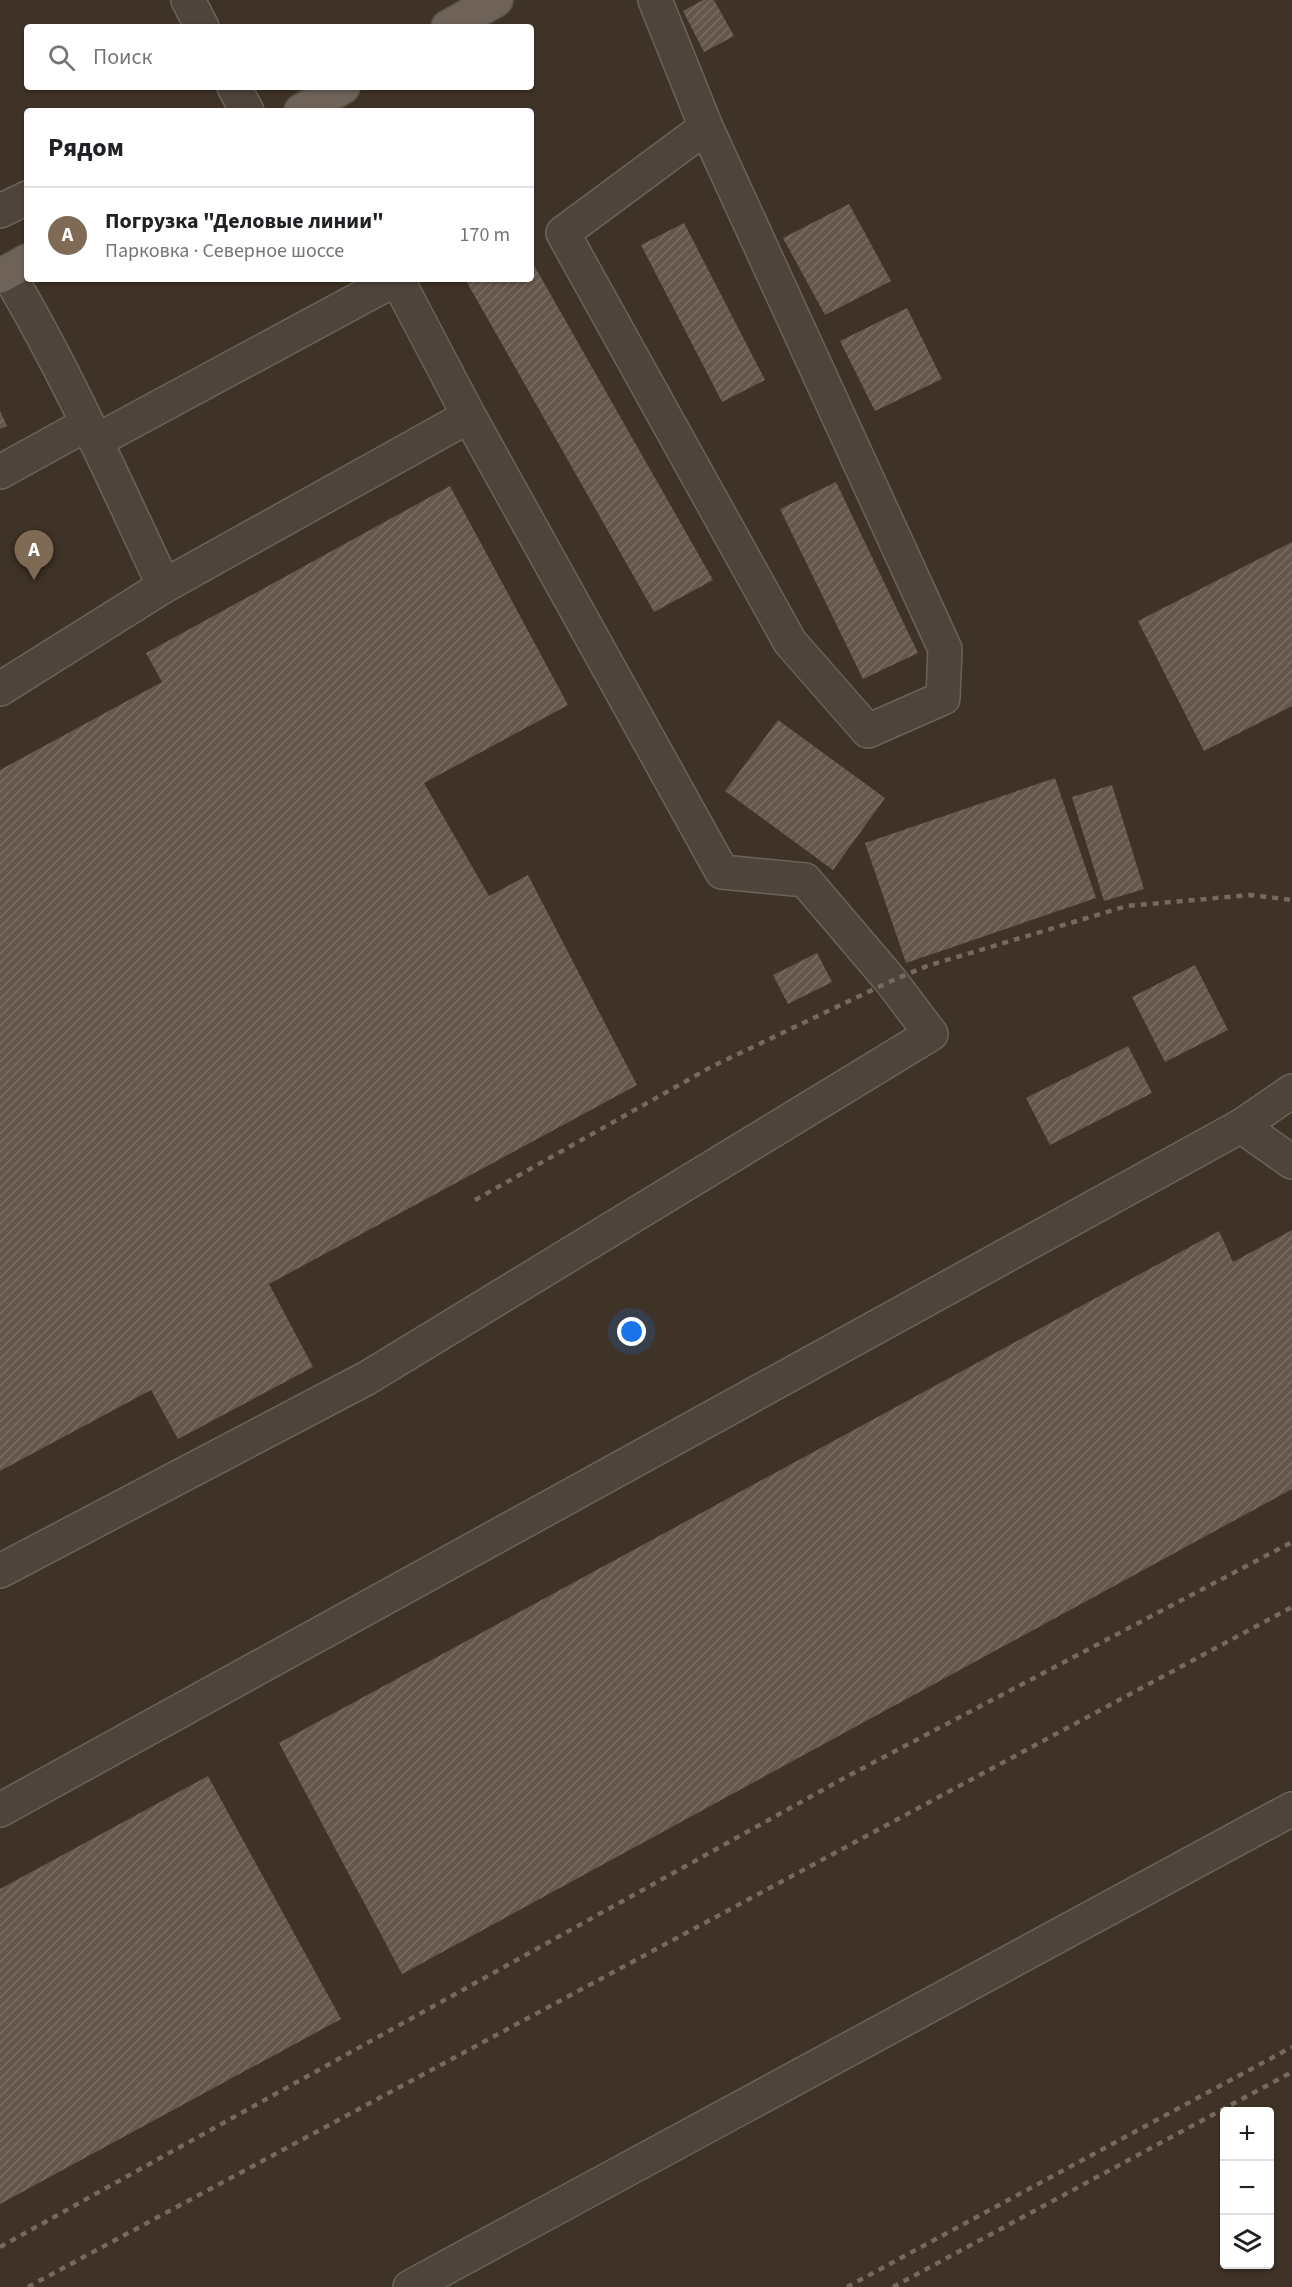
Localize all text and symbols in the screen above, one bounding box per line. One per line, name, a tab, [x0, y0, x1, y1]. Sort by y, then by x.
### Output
search box	[24, 24, 534, 90]
icon: search	[45, 41, 78, 74]
text: Поиск	[93, 41, 152, 73]
text: Рядом	[48, 129, 124, 166]
text: Погрузка "Деловые линии"	[105, 205, 384, 237]
text: A	[62, 221, 73, 249]
text: 170 m	[460, 221, 510, 249]
text: Парковка · Северное шоссе	[105, 237, 344, 265]
pin: A	[15, 530, 54, 580]
your location	[617, 1317, 646, 1346]
map controls	[1220, 2107, 1274, 2269]
button: +	[1220, 2107, 1274, 2161]
button: −	[1220, 2161, 1274, 2215]
button: layers	[1220, 2215, 1274, 2269]

